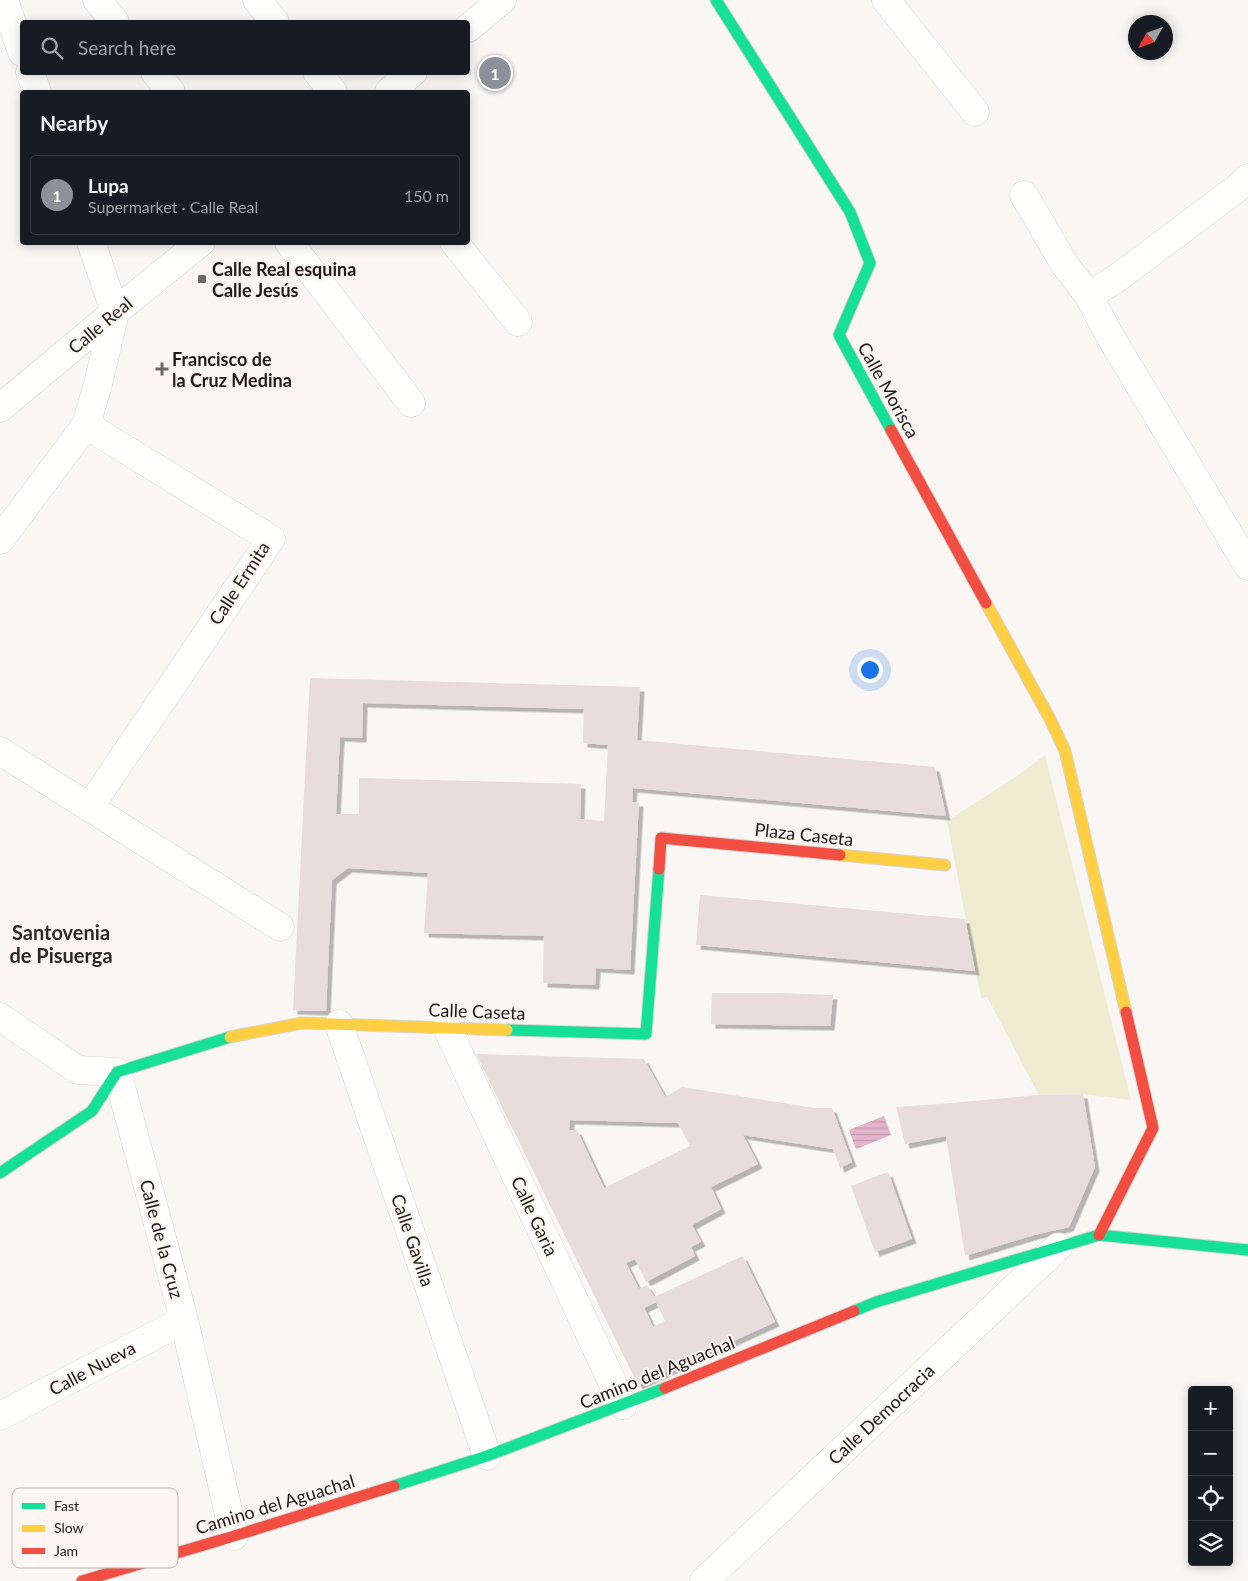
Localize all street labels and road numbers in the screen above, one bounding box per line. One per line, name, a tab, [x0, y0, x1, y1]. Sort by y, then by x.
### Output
street label: Calle Real	[63, 292, 137, 358]
street label: Calle Morisca	[854, 338, 924, 442]
street label: Calle Ermita	[204, 537, 274, 629]
street label: Plaza Caseta	[753, 818, 855, 850]
street label: Calle Caseta	[428, 998, 526, 1024]
street label: Calle Garia	[507, 1173, 563, 1259]
street label: Calle de la Cruz	[136, 1177, 188, 1301]
street label: Calle Gavilla	[387, 1191, 439, 1289]
street label: Camino del Aguachal	[576, 1331, 738, 1413]
street label: Calle Nueva	[45, 1336, 139, 1400]
street label: Calle Democracia	[823, 1359, 939, 1469]
street label: Camino del Aguachal	[193, 1469, 357, 1539]

